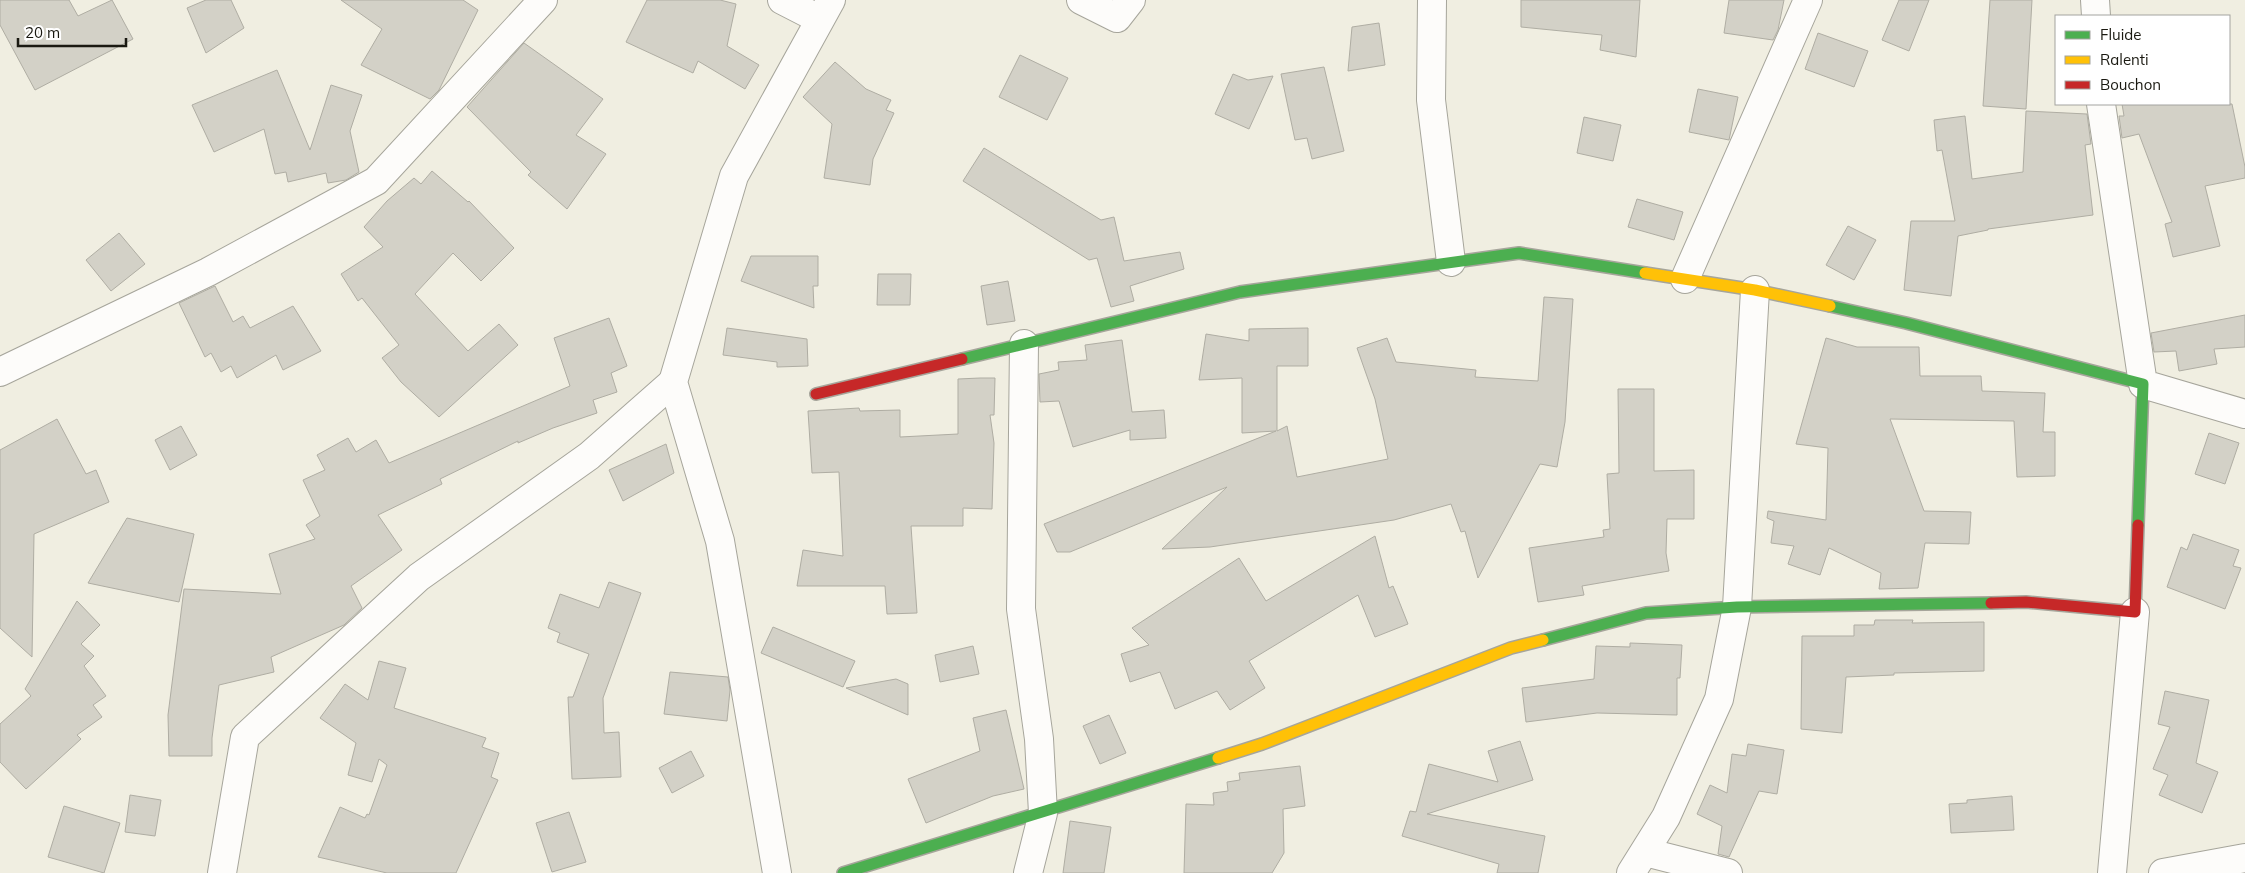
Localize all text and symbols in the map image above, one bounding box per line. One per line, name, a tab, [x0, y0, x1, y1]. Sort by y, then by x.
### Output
scale bar	[18, 15, 125, 47]
legend	[2055, 15, 2230, 105]
text: 20 m	[25, 23, 60, 42]
text: Fluide	[2100, 25, 2141, 44]
text: Ralenti	[2100, 50, 2149, 69]
text: Bouchon	[2100, 75, 2161, 94]

